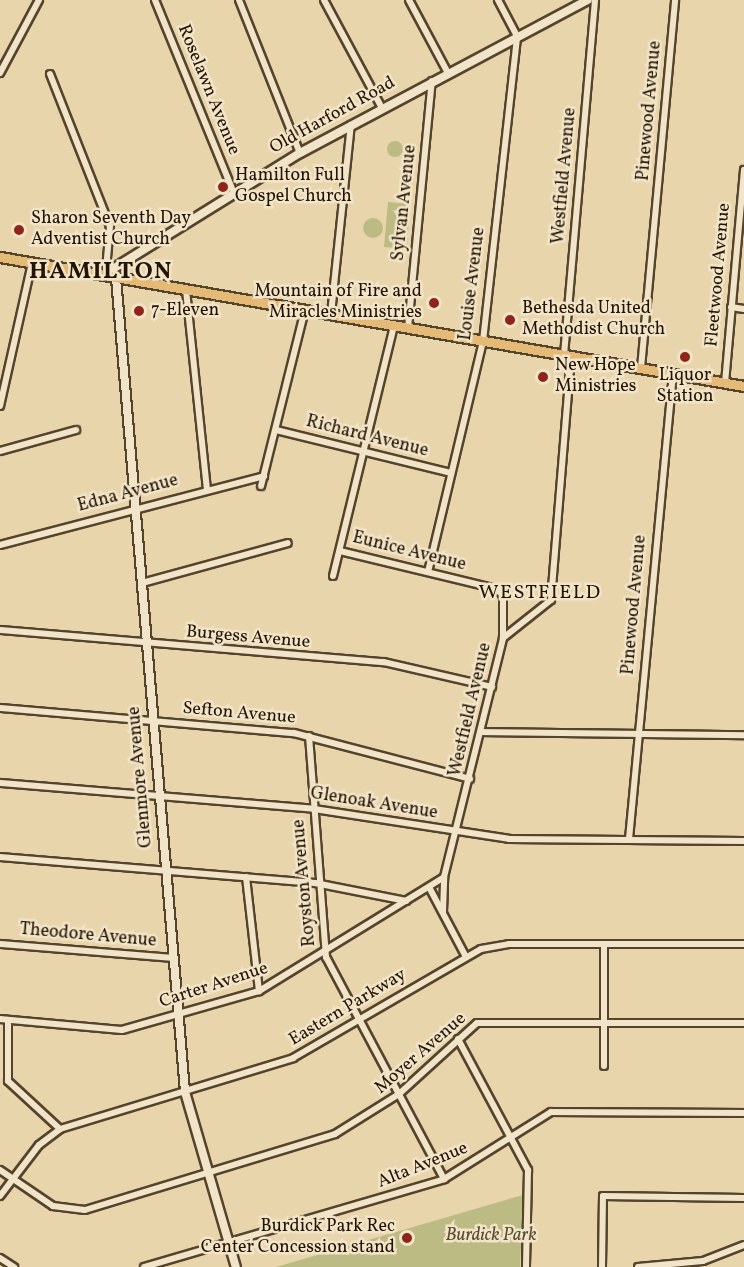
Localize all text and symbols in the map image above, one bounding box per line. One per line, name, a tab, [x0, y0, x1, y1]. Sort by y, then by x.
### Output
street label: Roselawn Avenue	[172, 22, 244, 158]
street label: Pinewood Avenue	[633, 40, 667, 182]
street label: Old Harford Road	[267, 73, 399, 159]
street label: Westfield Avenue	[548, 107, 582, 245]
street label: Sylvan Avenue	[388, 144, 422, 262]
place label: Hamilton Full Gospel Church	[235, 166, 352, 208]
marker: Hamilton Full Gospel Church	[216, 180, 230, 194]
street label: Fleetwood Avenue	[702, 202, 736, 348]
place label: Sharon Seventh Day Adventist Church	[31, 209, 191, 252]
marker: Sharon Seventh Day Adventist Church	[12, 223, 26, 237]
street label: Louise Avenue	[455, 226, 491, 342]
district label: HAMILTON	[29, 259, 173, 287]
place label: Mountain of Fire and Miracles Ministries	[256, 282, 422, 324]
marker: Mountain of Fire and Miracles Ministries	[427, 296, 441, 310]
place label: Bethesda United Methodist Church	[522, 299, 665, 342]
place label: 7-Eleven	[151, 300, 219, 322]
marker: 7-Eleven	[132, 304, 146, 318]
marker: Bethesda United Methodist Church	[503, 313, 517, 327]
marker: Liquor Station	[678, 350, 692, 364]
place label: New Hope Ministries	[555, 356, 637, 398]
place label: Liquor Station	[656, 366, 714, 409]
marker: New Hope Ministries	[536, 370, 550, 384]
street label: Richard Avenue	[304, 411, 430, 463]
street label: Edna Avenue	[75, 470, 181, 518]
street label: Eunice Avenue	[350, 527, 468, 577]
street label: Pinewood Avenue	[618, 534, 652, 676]
district label: WESTFIELD	[478, 581, 602, 605]
street label: Burgess Avenue	[185, 622, 311, 654]
street label: Westfield Avenue	[445, 641, 497, 779]
street label: Sefton Avenue	[182, 698, 296, 730]
street label: Glenmore Avenue	[124, 705, 158, 849]
street label: Glenoak Avenue	[309, 783, 439, 825]
street label: Royston Avenue	[289, 818, 321, 948]
street label: Theodore Avenue	[19, 919, 157, 953]
street label: Carter Avenue	[157, 958, 271, 1014]
street label: Eastern Parkway	[285, 965, 411, 1051]
street label: Moyer Avenue	[371, 1008, 471, 1100]
street label: Alta Avenue	[375, 1138, 471, 1194]
place label: Burdick Park Rec Center Concession stand	[201, 1217, 395, 1260]
park label: Burdick Park	[445, 1225, 537, 1247]
marker: Burdick Park Rec Center Concession stand	[400, 1231, 414, 1245]

